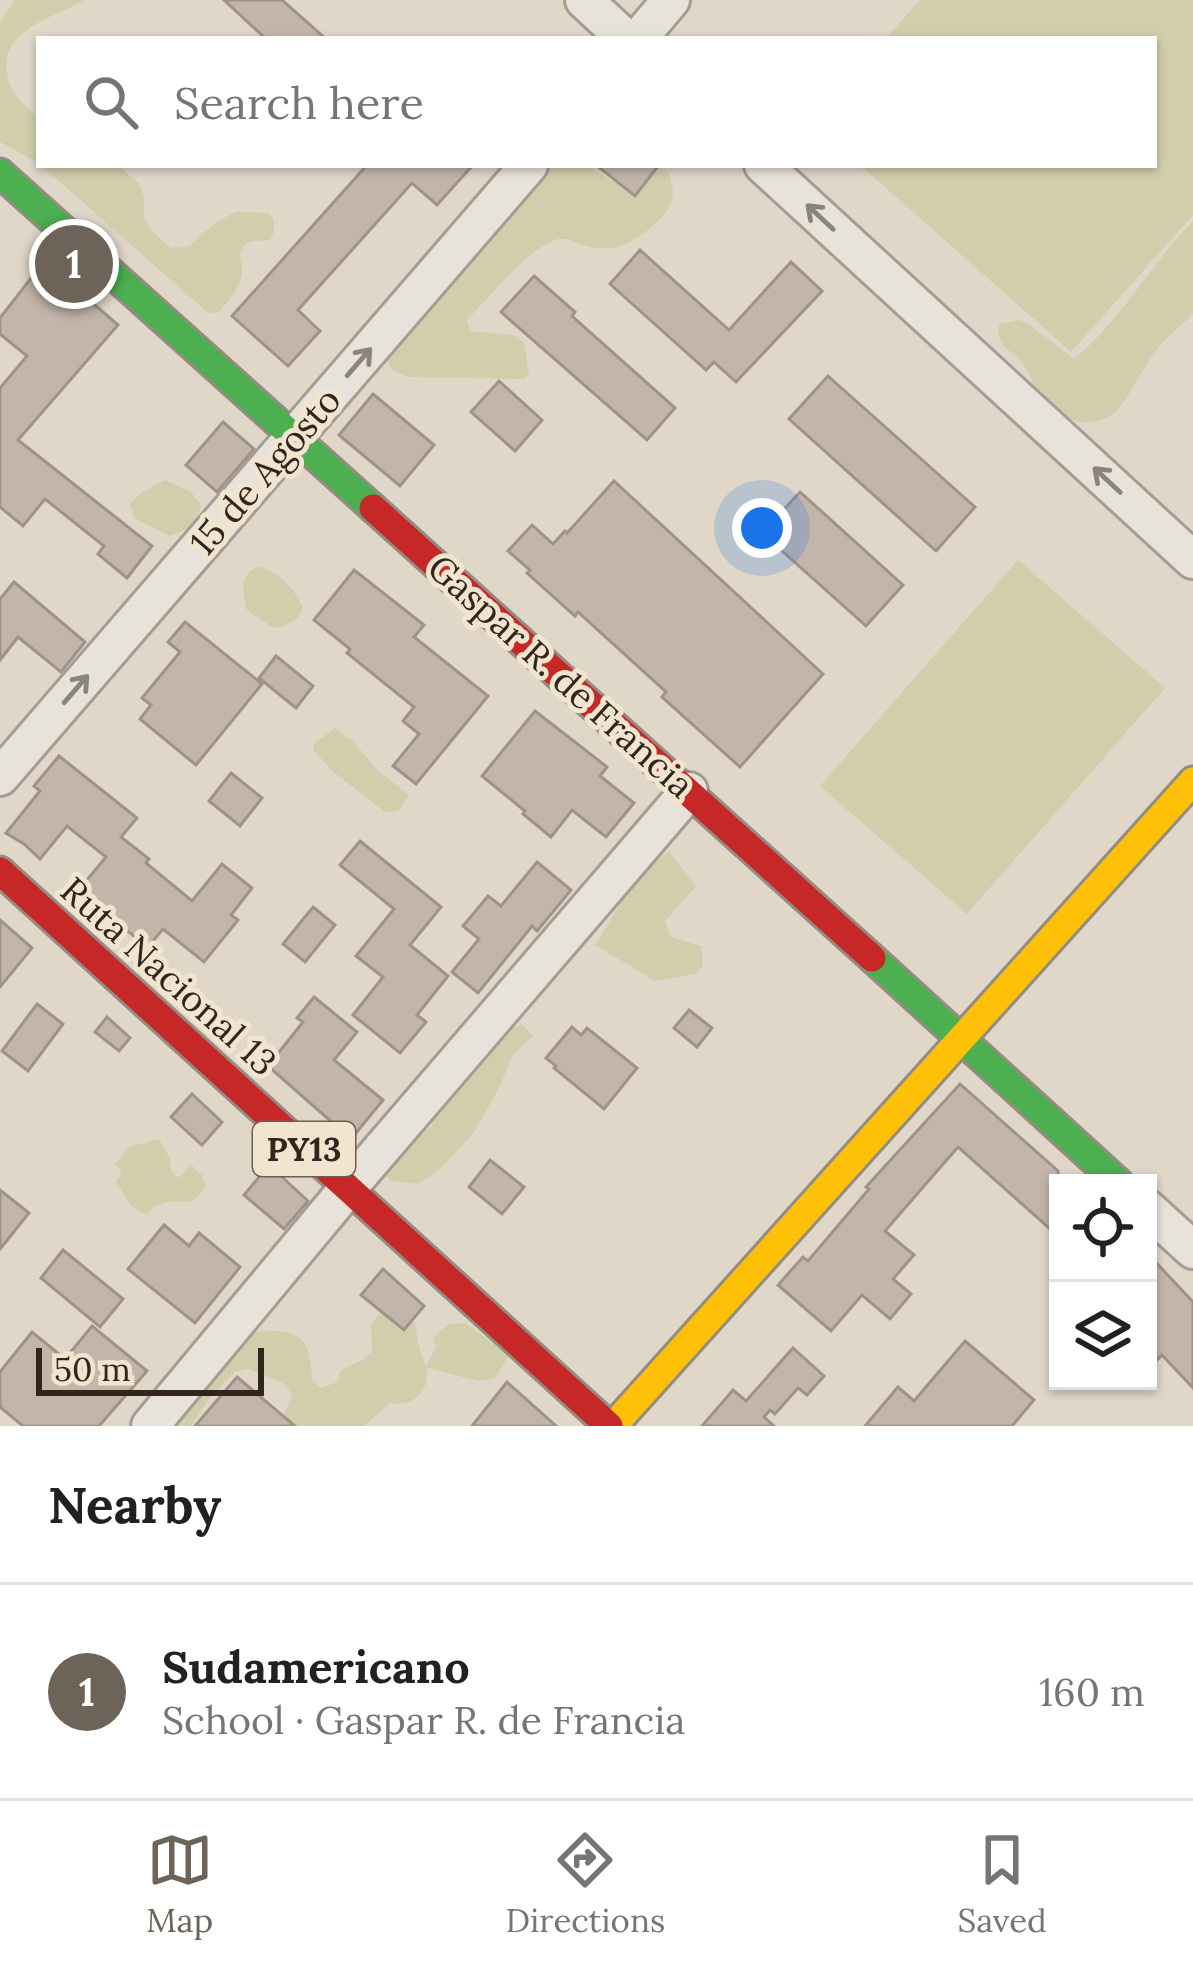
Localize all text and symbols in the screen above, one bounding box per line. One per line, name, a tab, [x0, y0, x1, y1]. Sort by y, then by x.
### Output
search box	[36, 36, 1157, 168]
icon: search	[78, 69, 144, 135]
text: Search here	[174, 74, 424, 131]
one-way arrow	[805, 203, 835, 231]
pin: 1	[35, 219, 113, 309]
one-way arrow	[345, 347, 372, 378]
street label: 15 de Agosto	[180, 378, 350, 564]
one-way arrow	[1092, 467, 1122, 495]
your location	[732, 498, 792, 558]
street label: Gaspar R. de Francia	[418, 544, 704, 808]
one-way arrow	[62, 674, 90, 705]
street label: Ruta Nacional 13	[51, 867, 287, 1085]
road number: PY13	[253, 1122, 355, 1176]
map controls	[1049, 1174, 1157, 1390]
button: locate	[1049, 1174, 1157, 1282]
button: layers	[1049, 1282, 1157, 1390]
scale bar	[36, 1342, 264, 1395]
text: 50 m	[54, 1348, 131, 1390]
text: Nearby	[48, 1472, 221, 1537]
text: Sudamericano	[162, 1638, 470, 1695]
text: 1	[79, 1667, 95, 1717]
text: 160 m	[1039, 1667, 1145, 1717]
text: School · Gaspar R. de Francia	[162, 1695, 685, 1745]
tab: Map	[146, 1827, 213, 1941]
tab: Directions	[506, 1827, 665, 1941]
tab: Saved	[958, 1827, 1047, 1941]

